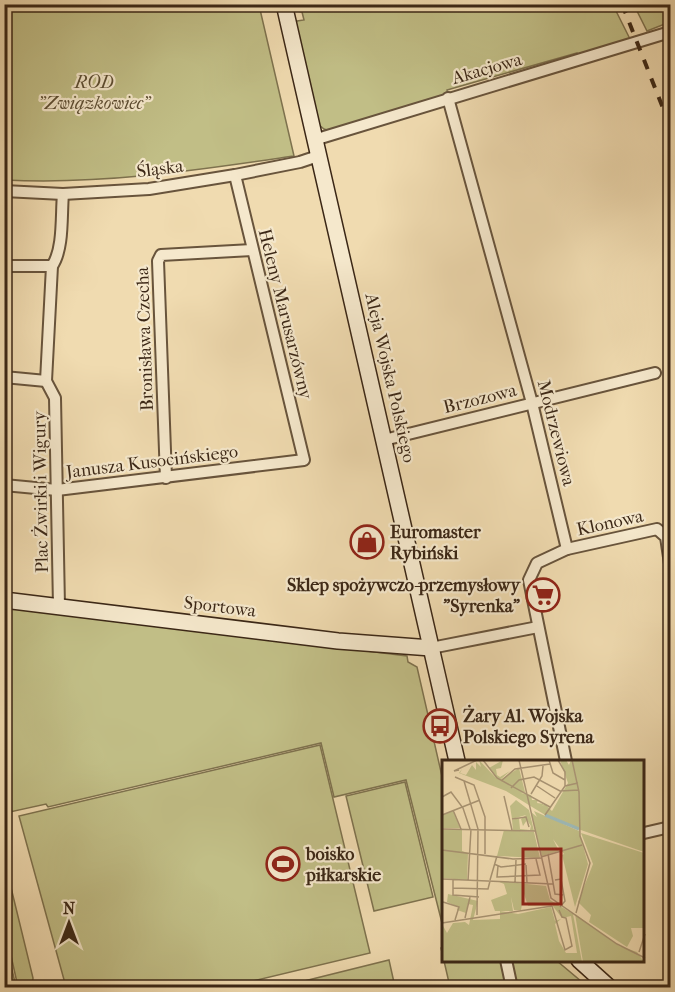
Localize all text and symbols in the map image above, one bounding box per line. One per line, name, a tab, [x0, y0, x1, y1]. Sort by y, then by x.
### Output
street label: Akacjowa	[449, 49, 525, 89]
park label: ROD "Związkowiec"	[38, 72, 152, 114]
street label: Śląska	[135, 155, 185, 182]
street label: Heleny Marusarzówny	[254, 227, 317, 403]
street label: Bronisława Czecha	[132, 266, 158, 411]
street label: Aleja Wojska Polskiego	[360, 290, 420, 465]
street label: Modrzewiowa	[533, 378, 579, 489]
street label: Brzozowa	[441, 380, 519, 418]
street label: Plac Żwirki i Wigury	[28, 410, 53, 573]
street label: Janusza Kusocińskiego	[63, 441, 239, 483]
street label: Klonowa	[575, 506, 646, 540]
place label: Euromaster Rybiński	[390, 522, 481, 564]
shop icon: Euromaster Rybiński	[349, 524, 385, 560]
place label: Sklep spożywczo-przemysłowy "Syrenka"	[287, 575, 521, 617]
supermarket icon: Sklep spożywczo-przemysłowy "Syrenka"	[525, 577, 561, 613]
street label: Sportowa	[183, 592, 258, 622]
place label: Żary Al. Wojska Polskiego Syrena	[463, 704, 594, 748]
bus stop icon: Żary Al. Wojska Polskiego Syrena	[422, 708, 458, 744]
inset map	[442, 760, 645, 962]
place label: boisko piłkarskie	[305, 844, 381, 886]
sports icon: boisko piłkarskie	[265, 846, 301, 882]
north arrow	[39, 893, 99, 953]
text: N	[63, 899, 76, 918]

